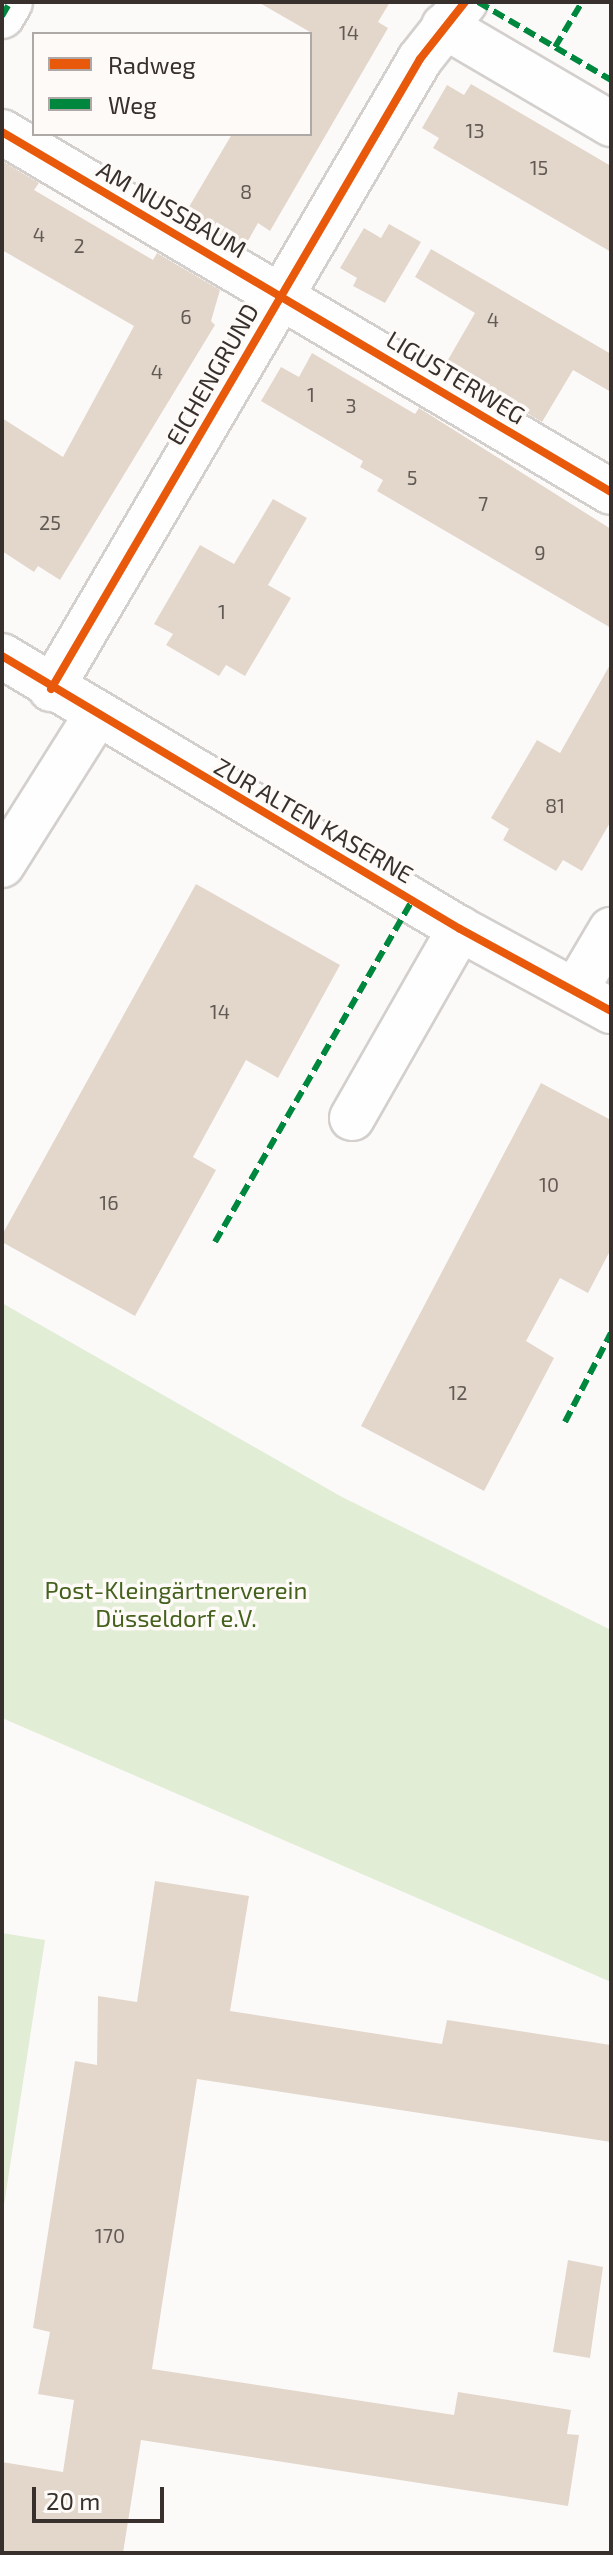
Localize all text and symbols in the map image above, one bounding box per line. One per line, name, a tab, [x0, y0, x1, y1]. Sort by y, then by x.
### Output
house number: 14	[339, 20, 359, 44]
legend	[32, 32, 312, 136]
text: Radweg	[108, 50, 196, 79]
text: Weg	[108, 90, 157, 119]
house number: 13	[465, 118, 485, 142]
street label: AM NUSSBAUM	[92, 155, 252, 263]
house number: 15	[530, 155, 548, 179]
house number: 8	[240, 179, 252, 203]
house number: 4	[33, 222, 45, 246]
house number: 2	[73, 233, 85, 257]
street label: EICHENGRUND	[160, 298, 264, 450]
house number: 6	[180, 304, 192, 328]
house number: 4	[487, 307, 499, 331]
street label: LIGUSTERWEG	[382, 324, 530, 430]
house number: 4	[151, 359, 163, 383]
house number: 1	[307, 382, 315, 406]
house number: 3	[345, 393, 357, 417]
house number: 5	[407, 465, 417, 489]
house number: 7	[478, 491, 488, 515]
house number: 25	[39, 510, 61, 534]
house number: 9	[534, 540, 546, 564]
house number: 1	[218, 599, 226, 623]
street label: ZUR ALTEN KASERNE	[209, 751, 419, 889]
house number: 81	[545, 793, 565, 817]
house number: 14	[210, 999, 230, 1023]
house number: 10	[539, 1172, 559, 1196]
house number: 16	[99, 1190, 119, 1214]
house number: 12	[448, 1380, 468, 1404]
park label: Post-Kleingärtnerverein Düsseldorf e.V.	[44, 1576, 308, 1632]
house number: 170	[95, 2223, 125, 2247]
scale bar	[36, 2471, 168, 2521]
text: 20 m	[46, 2486, 100, 2515]

